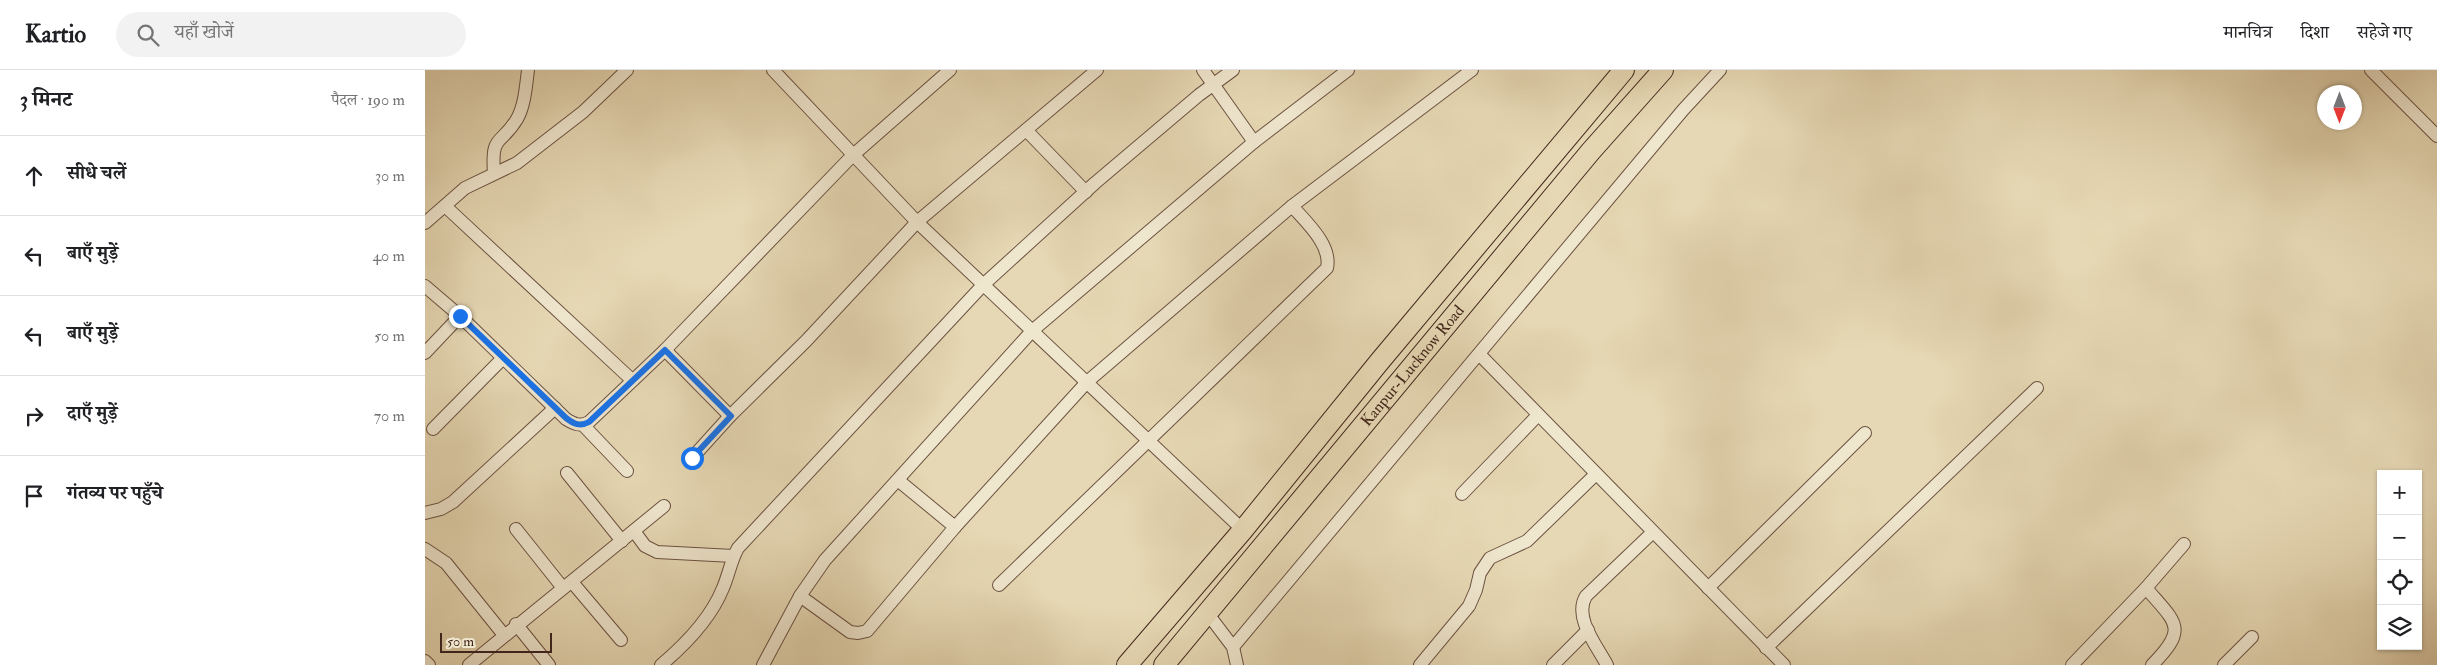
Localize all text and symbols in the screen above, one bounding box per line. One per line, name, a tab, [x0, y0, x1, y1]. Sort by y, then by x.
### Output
search box	[116, 12, 466, 57]
text: Kartio	[25, 19, 86, 50]
text: यहाँ खोजें	[174, 20, 234, 44]
icon: search	[134, 21, 162, 49]
text: मानचित्र	[2224, 21, 2272, 44]
text: दिशा	[2300, 21, 2329, 44]
text: सहेजे गए	[2357, 21, 2412, 44]
north arrow	[2317, 85, 2362, 130]
text: 3 मिनट	[20, 86, 72, 113]
text: पैदल · 190 m	[331, 90, 405, 110]
text: सीधे चलें	[67, 161, 126, 185]
icon: ahead	[20, 162, 48, 190]
text: 30 m	[375, 166, 405, 186]
text: बाएँ मुड़ें	[67, 241, 118, 265]
icon: left	[20, 242, 48, 270]
text: 40 m	[372, 246, 405, 266]
street label: Kanpur-Lucknow Road	[1356, 301, 1469, 430]
route end	[449, 305, 472, 328]
text: बाएँ मुड़ें	[67, 321, 118, 345]
icon: left	[20, 322, 48, 350]
text: 50 m	[374, 326, 405, 346]
text: दाएँ मुड़ें	[67, 401, 118, 425]
icon: right	[20, 402, 48, 430]
text: 70 m	[374, 406, 405, 426]
route start	[681, 447, 704, 470]
map controls	[2377, 470, 2422, 650]
button: +	[2377, 470, 2422, 515]
text: गंतव्य पर पहुँचे	[67, 481, 163, 505]
icon: arrive	[20, 482, 48, 510]
button: −	[2377, 515, 2422, 560]
button: locate	[2377, 560, 2422, 605]
button: layers	[2377, 605, 2422, 650]
scale bar	[440, 630, 553, 653]
text: 50 m	[447, 633, 474, 650]

